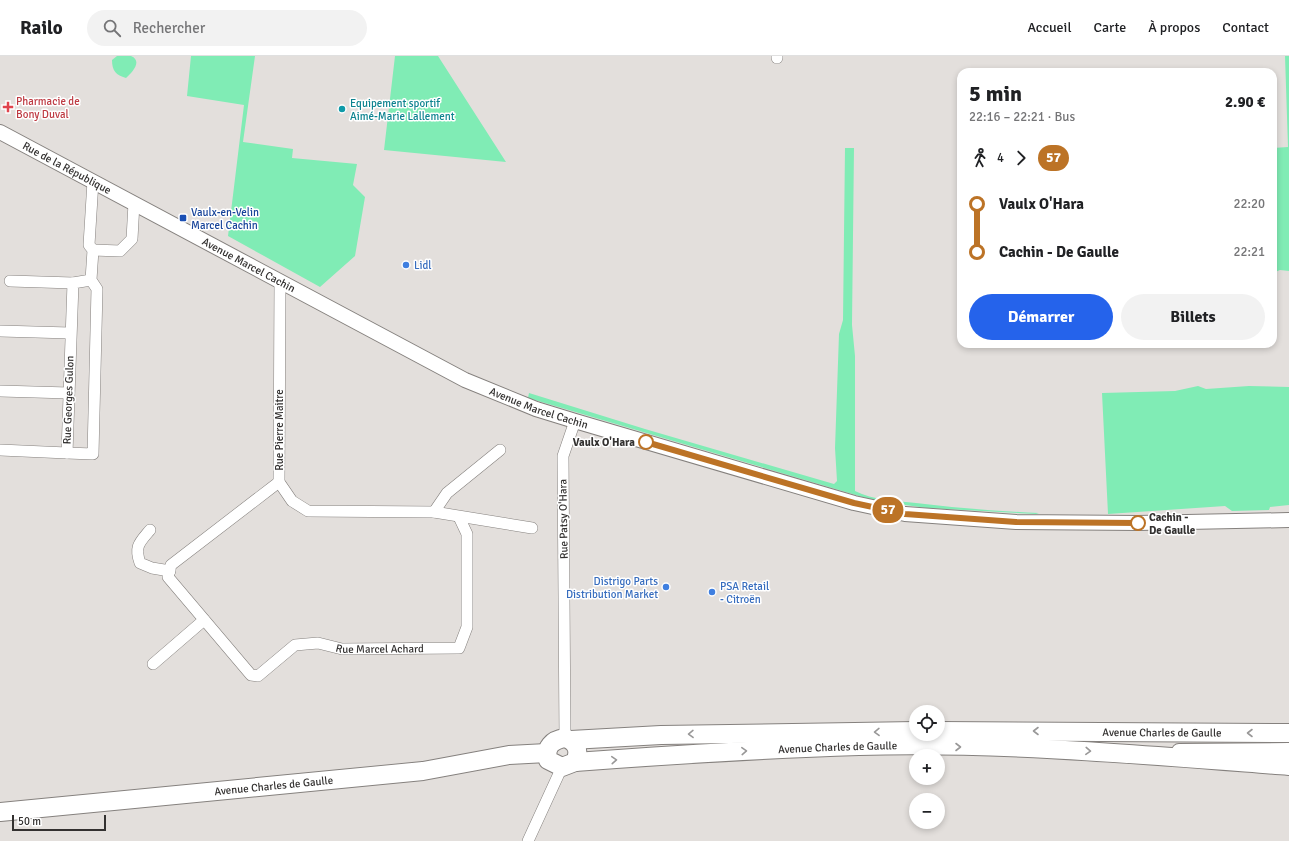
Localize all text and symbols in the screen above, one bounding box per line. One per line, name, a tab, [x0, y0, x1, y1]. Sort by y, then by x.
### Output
search box	[87, 10, 367, 46]
text: Railo	[20, 16, 63, 40]
icon: search	[101, 17, 123, 39]
text: Rechercher	[133, 19, 205, 37]
text: Accueil	[1027, 19, 1072, 36]
text: Carte	[1094, 19, 1126, 36]
text: À propos	[1148, 19, 1200, 36]
text: Contact	[1222, 19, 1269, 36]
text: 5 min	[969, 80, 1022, 107]
text: 2.90 €	[1225, 93, 1265, 111]
place label: Pharmacie de Bony Duval	[16, 95, 80, 121]
place label: Equipement sportif Aimé-Marie Lallement	[350, 97, 455, 123]
marker: Pharmacie de Bony Duval	[3, 102, 13, 112]
marker: Equipement sportif Aimé-Marie Lallement	[337, 104, 347, 114]
text: 22:16 – 22:21 · Bus	[969, 109, 1075, 125]
street label: Rue de la République	[20, 139, 113, 197]
icon: walk	[969, 147, 991, 169]
icon: forward	[1010, 147, 1032, 169]
text: 57	[1046, 149, 1061, 166]
text: 4	[997, 150, 1004, 166]
text: Vaulx O'Hara	[999, 195, 1084, 213]
text: 22:20	[1233, 196, 1265, 212]
place label: Vaulx-en-Velin Marcel Cachin	[191, 206, 259, 232]
marker: Vaulx-en-Velin Marcel Cachin	[178, 213, 188, 223]
street label: Avenue Marcel Cachin	[200, 235, 297, 295]
text: Cachin - De Gaulle	[999, 243, 1119, 261]
text: 22:21	[1233, 244, 1265, 260]
place label: Lidl	[414, 259, 432, 272]
marker: Lidl	[401, 260, 411, 270]
button: Démarrer	[969, 294, 1113, 340]
button: Billets	[1121, 294, 1265, 340]
street label: Rue Georges Gulon	[60, 355, 77, 445]
street label: Avenue Marcel Cachin	[487, 385, 590, 431]
street label: Rue Pierre Maitre	[273, 389, 286, 471]
marker: Vaulx O'Hara	[638, 434, 654, 450]
place label: Vaulx O'Hara	[573, 436, 635, 449]
street label: Rue Patsy O'Hara	[556, 478, 571, 559]
line badge: 57	[870, 497, 906, 523]
text: 57	[880, 501, 896, 518]
place label: Cachin - De Gaulle	[1149, 511, 1196, 537]
marker: Cachin - De Gaulle	[1130, 515, 1146, 531]
place label: Distrigo Parts Distribution Market	[566, 575, 658, 601]
place label: PSA Retail - Citroën	[720, 580, 769, 606]
marker: Distrigo Parts Distribution Market	[661, 582, 671, 592]
marker: PSA Retail - Citroën	[707, 587, 717, 597]
street label: Rue Marcel Achard	[334, 642, 424, 656]
map controls	[909, 705, 945, 829]
button: locate	[909, 705, 945, 741]
street label: Avenue Charles de Gaulle	[1102, 726, 1222, 740]
one-way arrow	[874, 727, 880, 736]
one-way arrow	[1033, 727, 1039, 735]
one-way arrow	[1247, 729, 1253, 737]
one-way arrow	[688, 730, 694, 739]
street label: Avenue Charles de Gaulle	[778, 739, 897, 756]
one-way arrow	[955, 743, 961, 751]
one-way arrow	[741, 747, 747, 756]
one-way arrow	[1085, 747, 1091, 755]
button: +	[909, 749, 945, 785]
one-way arrow	[611, 755, 617, 764]
street label: Avenue Charles de Gaulle	[214, 774, 334, 798]
button: −	[909, 793, 945, 829]
scale bar	[12, 813, 106, 832]
text: 50 m	[18, 815, 41, 828]

